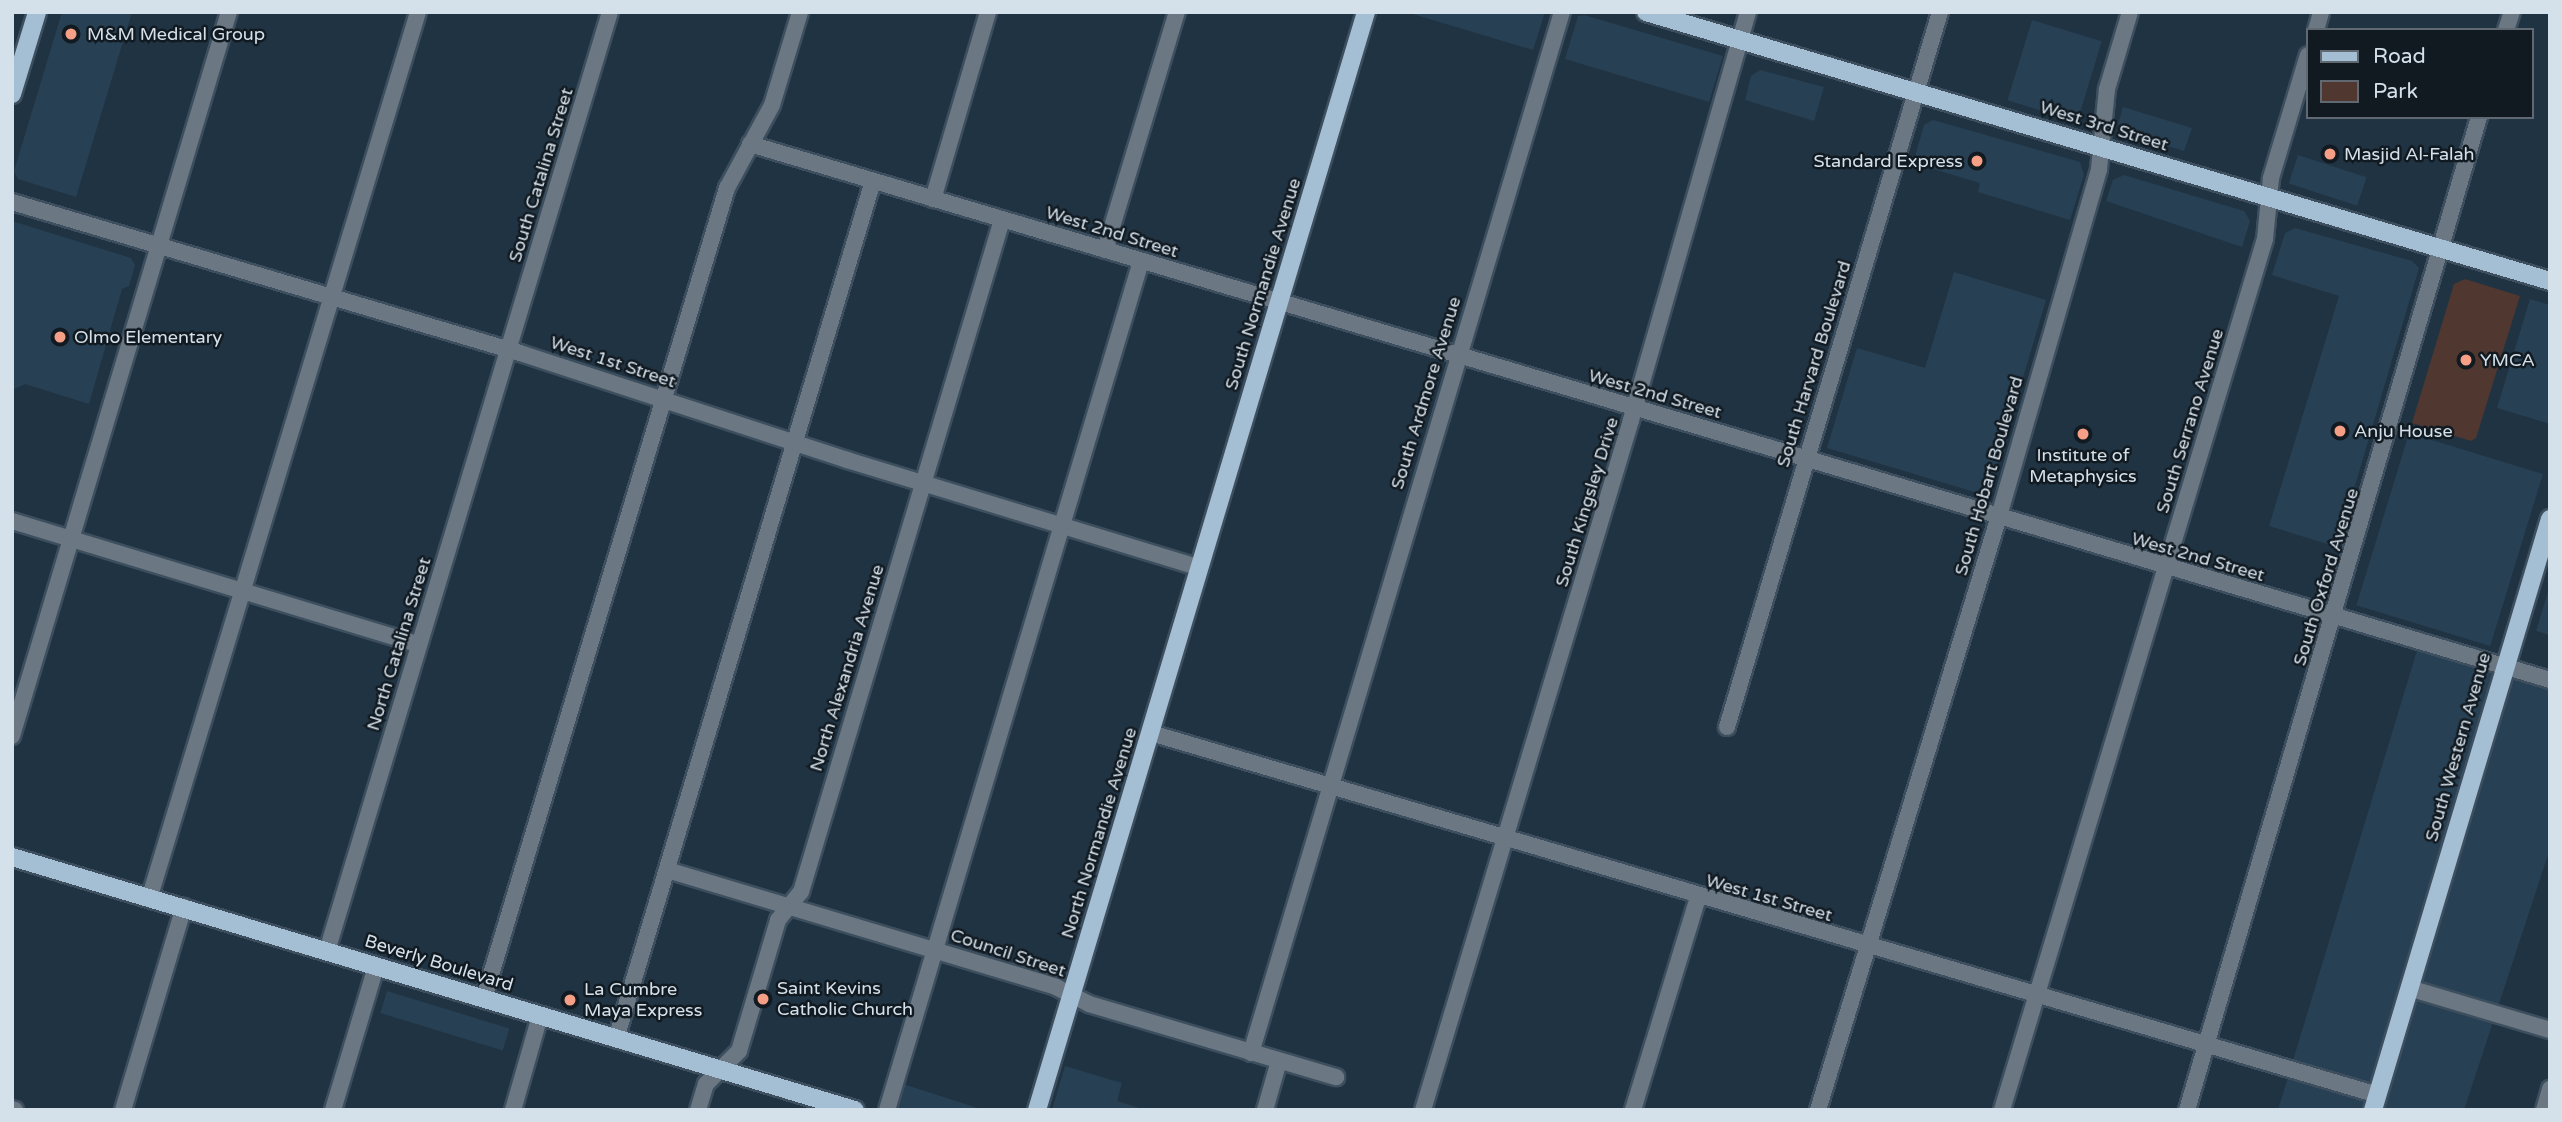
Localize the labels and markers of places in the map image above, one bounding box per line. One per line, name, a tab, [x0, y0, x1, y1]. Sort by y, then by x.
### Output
place label: M&M Medical Group	[87, 23, 265, 45]
marker: M&M Medical Group	[61, 24, 81, 44]
place label: Masjid Al-Falah	[2344, 143, 2475, 165]
marker: Masjid Al-Falah	[2322, 146, 2338, 162]
place label: Standard Express	[1814, 150, 1963, 172]
marker: Standard Express	[1969, 153, 1985, 169]
place label: Olmo Elementary	[74, 326, 222, 348]
marker: Olmo Elementary	[52, 329, 68, 345]
place label: YMCA	[2480, 349, 2535, 371]
marker: YMCA	[2458, 352, 2474, 368]
place label: Anju House	[2354, 420, 2453, 442]
marker: Anju House	[2332, 423, 2348, 439]
marker: Institute of Metaphysics	[2075, 426, 2091, 442]
place label: Institute of Metaphysics	[2029, 445, 2137, 488]
place label: Saint Kevins Catholic Church	[777, 978, 913, 1020]
place label: La Cumbre Maya Express	[584, 979, 702, 1021]
marker: Saint Kevins Catholic Church	[755, 991, 771, 1007]
marker: La Cumbre Maya Express	[562, 992, 578, 1008]

